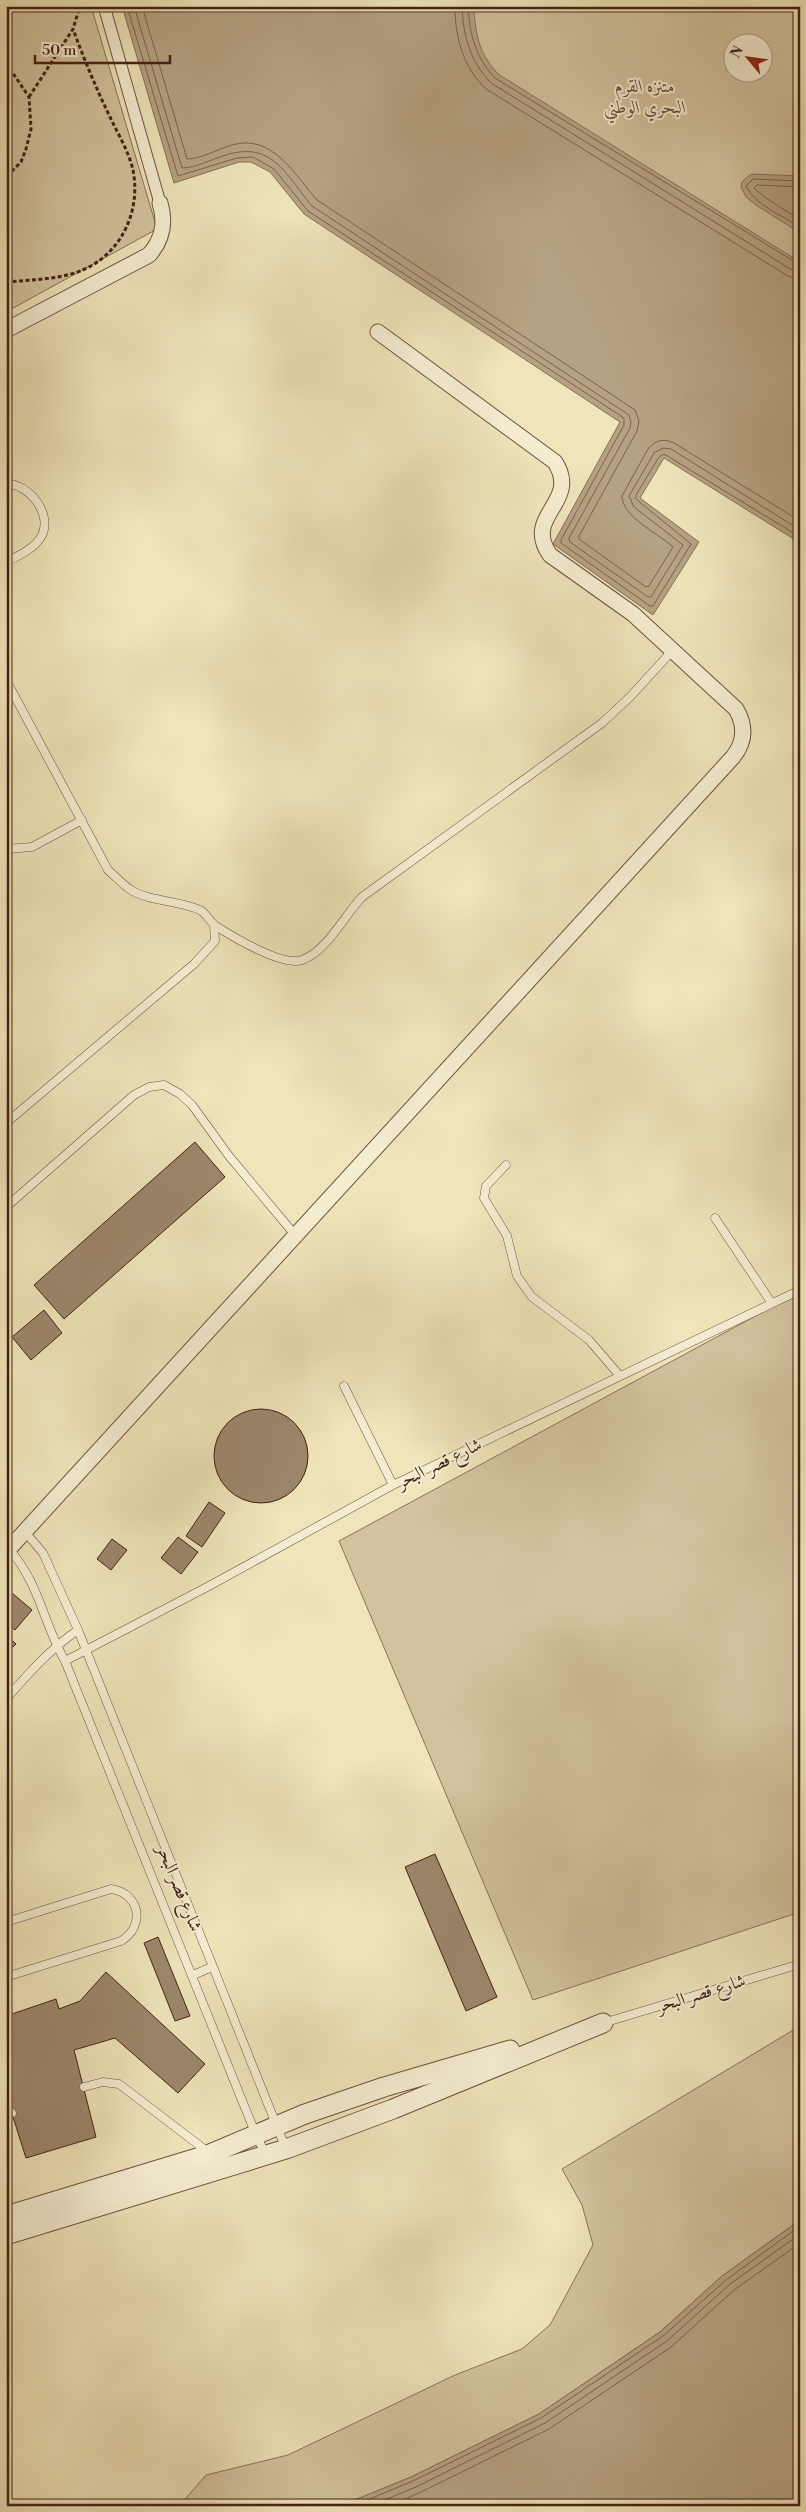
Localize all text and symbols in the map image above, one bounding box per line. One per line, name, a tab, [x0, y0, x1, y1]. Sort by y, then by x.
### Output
scale bar	[35, 32, 170, 64]
north arrow	[724, 32, 774, 82]
text: 50 m	[42, 41, 76, 60]
text: N	[727, 43, 748, 61]
park label: متنزه القرم البحري الوطني	[604, 75, 686, 124]
street label: شارع قصر البحر	[391, 1433, 487, 1497]
street label: شارع قصر البحر	[148, 1840, 207, 1936]
street label: شارع قصر البحر	[652, 1969, 749, 2021]

